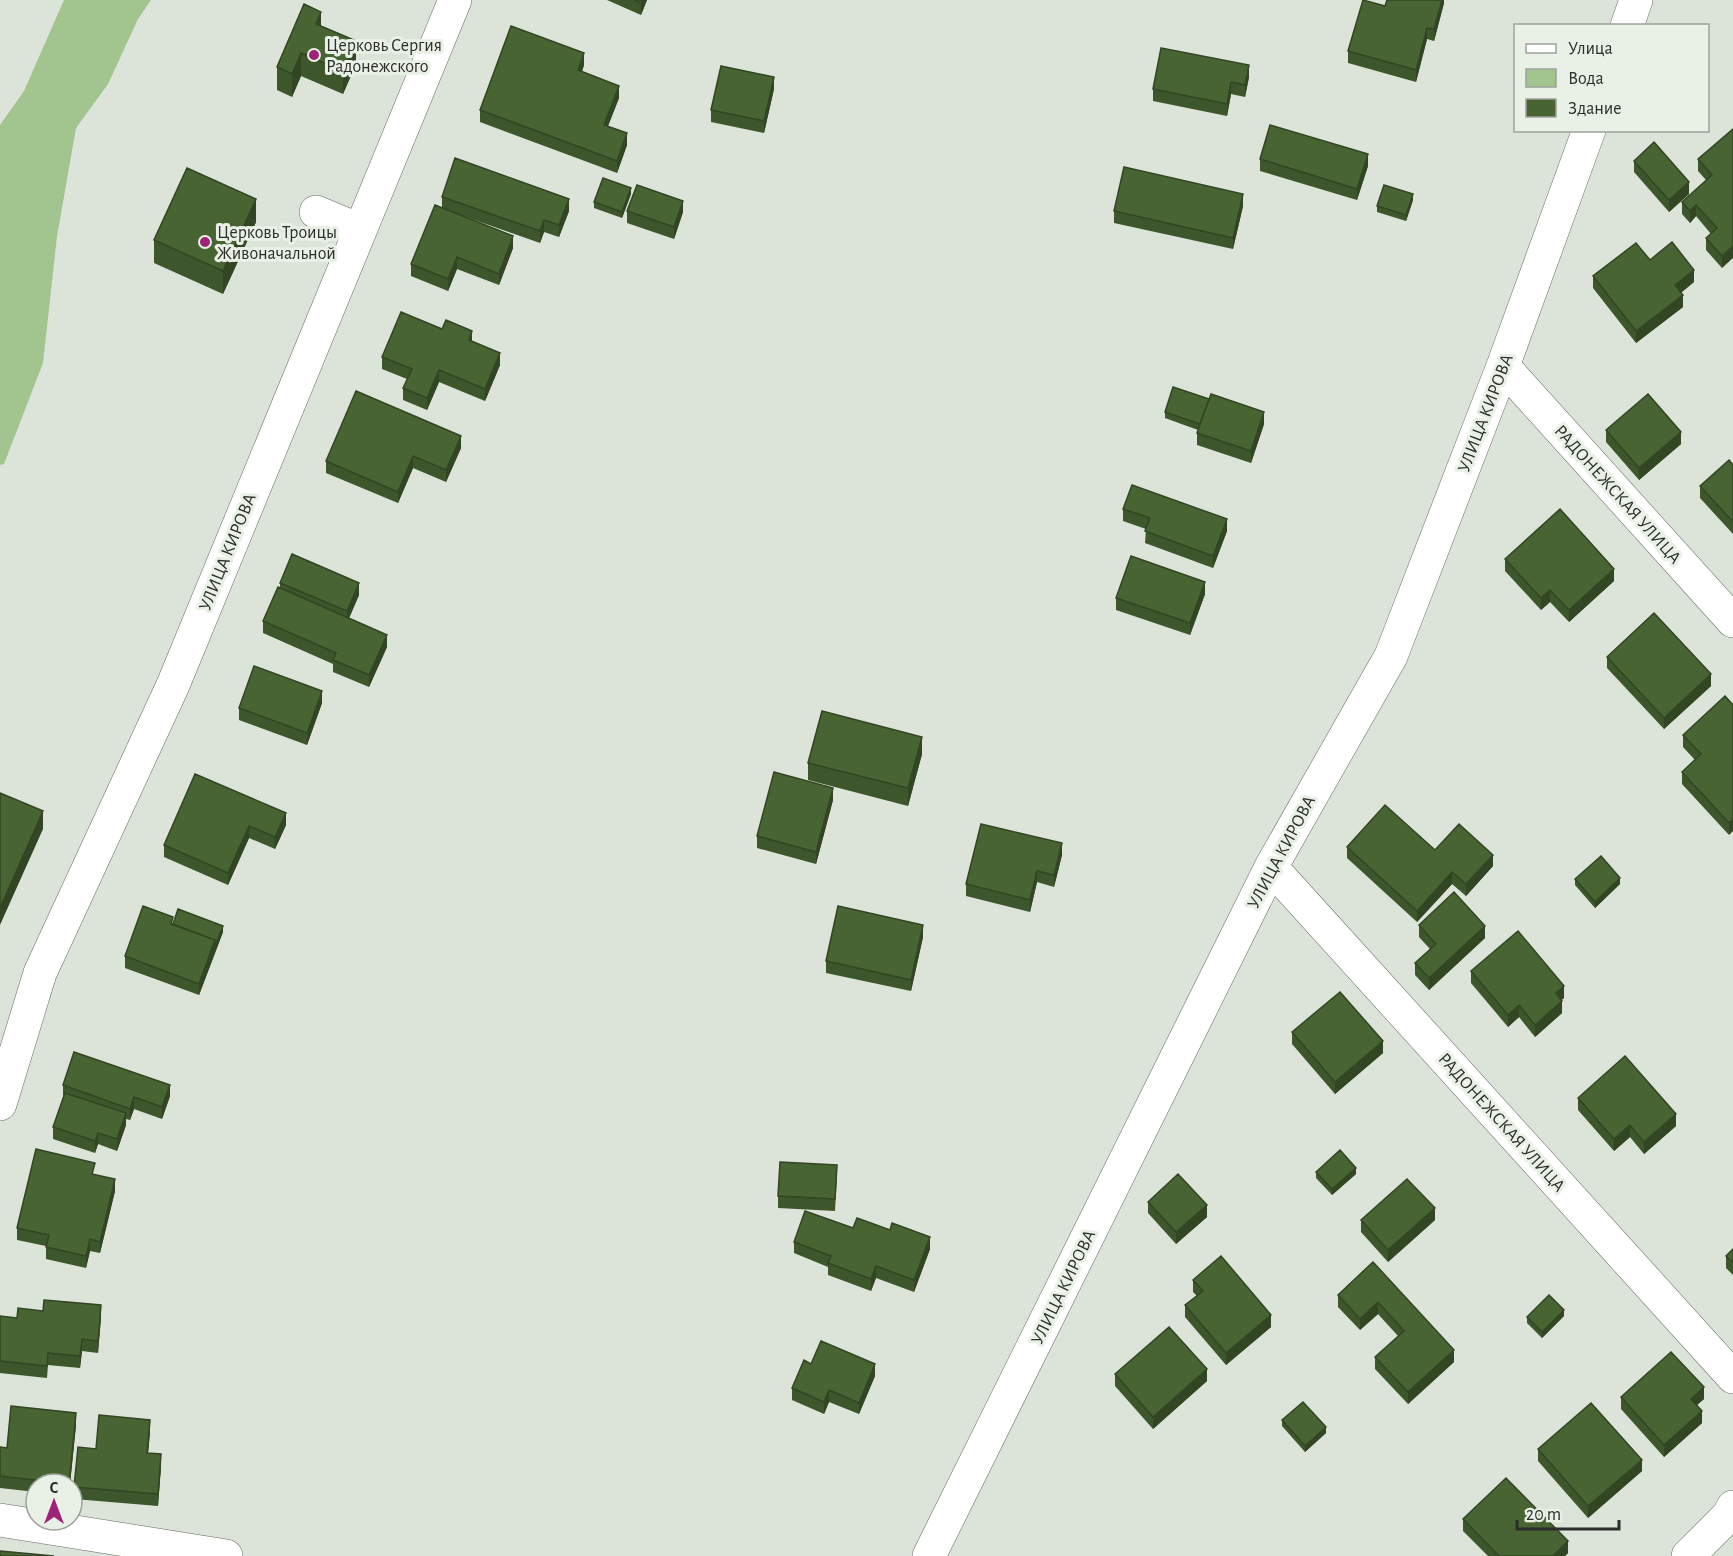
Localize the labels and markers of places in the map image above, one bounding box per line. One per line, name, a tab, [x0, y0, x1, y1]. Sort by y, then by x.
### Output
place label: Церковь Сергия Радонежского	[326, 37, 442, 76]
marker: Церковь Сергия Радонежского	[307, 48, 321, 62]
place label: Церковь Троицы Живоначальной	[217, 224, 337, 263]
marker: Церковь Троицы Живоначальной	[198, 235, 212, 249]

